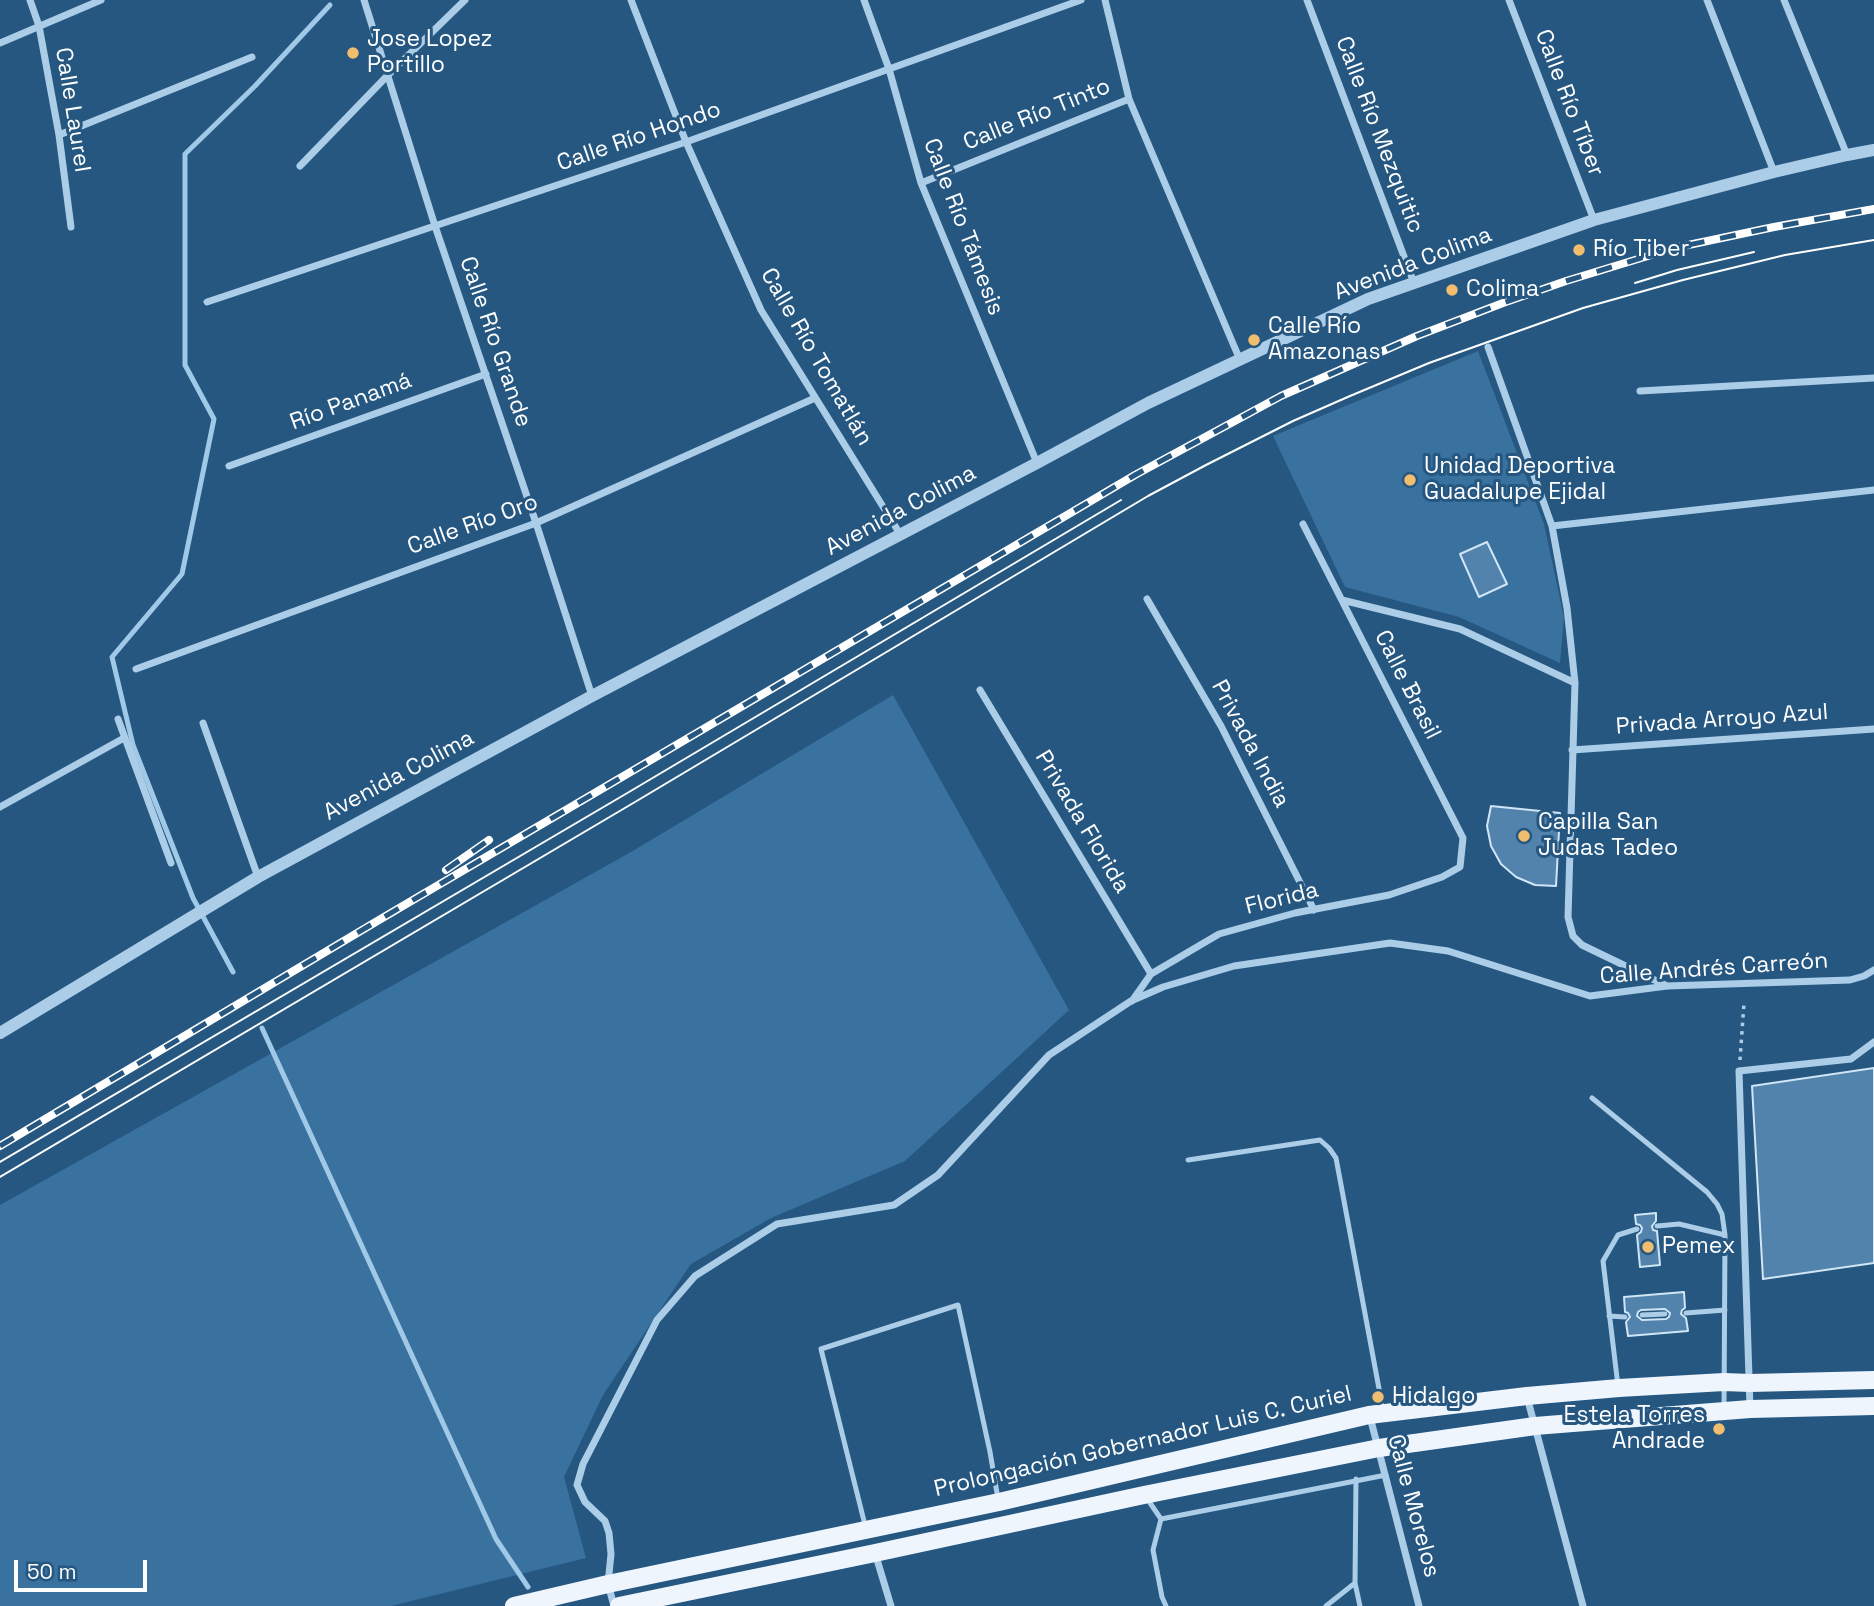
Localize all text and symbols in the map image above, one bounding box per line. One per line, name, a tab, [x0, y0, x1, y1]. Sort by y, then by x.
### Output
place label: Jose Lopez Portillo	[367, 26, 493, 80]
street label: Calle Río Tíber	[1528, 26, 1610, 180]
street label: Calle Río Mezquitic	[1329, 33, 1429, 237]
marker: Jose Lopez Portillo	[345, 45, 361, 61]
street label: Calle Laurel	[49, 46, 95, 174]
street label: Calle Río Tinto	[959, 73, 1115, 157]
street label: Calle Río Hondo	[553, 96, 725, 178]
street label: Calle Río Támesis	[917, 135, 1009, 319]
street label: Avenida Colima	[1330, 221, 1496, 307]
place label: Río Tiber	[1593, 236, 1689, 264]
marker: Río Tiber	[1571, 242, 1587, 258]
street label: Calle Río Grande	[453, 253, 537, 431]
street label: Calle Río Tomatlán	[754, 263, 878, 451]
place label: Colima	[1466, 276, 1539, 304]
marker: Colima	[1444, 282, 1460, 298]
place label: Calle Río Amazonas	[1268, 313, 1381, 367]
marker: Calle Río Amazonas	[1246, 332, 1262, 348]
street label: Río Panamá	[286, 367, 416, 437]
place label: Unidad Deportiva Guadalupe Ejidal	[1424, 453, 1616, 507]
street label: Avenida Colima	[821, 460, 981, 562]
marker: Unidad Deportiva Guadalupe Ejidal	[1402, 472, 1418, 488]
street label: Calle Río Oro	[404, 489, 542, 561]
street label: Calle Brasil	[1368, 626, 1446, 744]
street label: Privada India	[1205, 676, 1295, 812]
street label: Privada Arroyo Azul	[1615, 699, 1829, 741]
street label: Avenida Colima	[319, 725, 479, 827]
street label: Privada Florida	[1029, 746, 1135, 898]
place label: Capilla San Judas Tadeo	[1538, 809, 1678, 863]
marker: Capilla San Judas Tadeo	[1516, 828, 1532, 844]
street label: Florida	[1242, 877, 1322, 921]
street label: Calle Andrés Carreón	[1599, 947, 1829, 991]
place label: Pemex	[1662, 1233, 1735, 1261]
marker: Pemex	[1640, 1239, 1656, 1255]
street label: Prolongación Gobernador Luis C. Curiel	[932, 1380, 1354, 1504]
place label: Hidalgo	[1392, 1383, 1475, 1411]
marker: Hidalgo	[1370, 1389, 1386, 1405]
place label: Estela Torres Andrade	[1564, 1402, 1705, 1456]
marker: Estela Torres Andrade	[1711, 1421, 1727, 1437]
street label: Calle Morelos	[1381, 1432, 1445, 1580]
scale bar	[18, 1546, 150, 1590]
text: 50 m	[27, 1558, 77, 1585]

